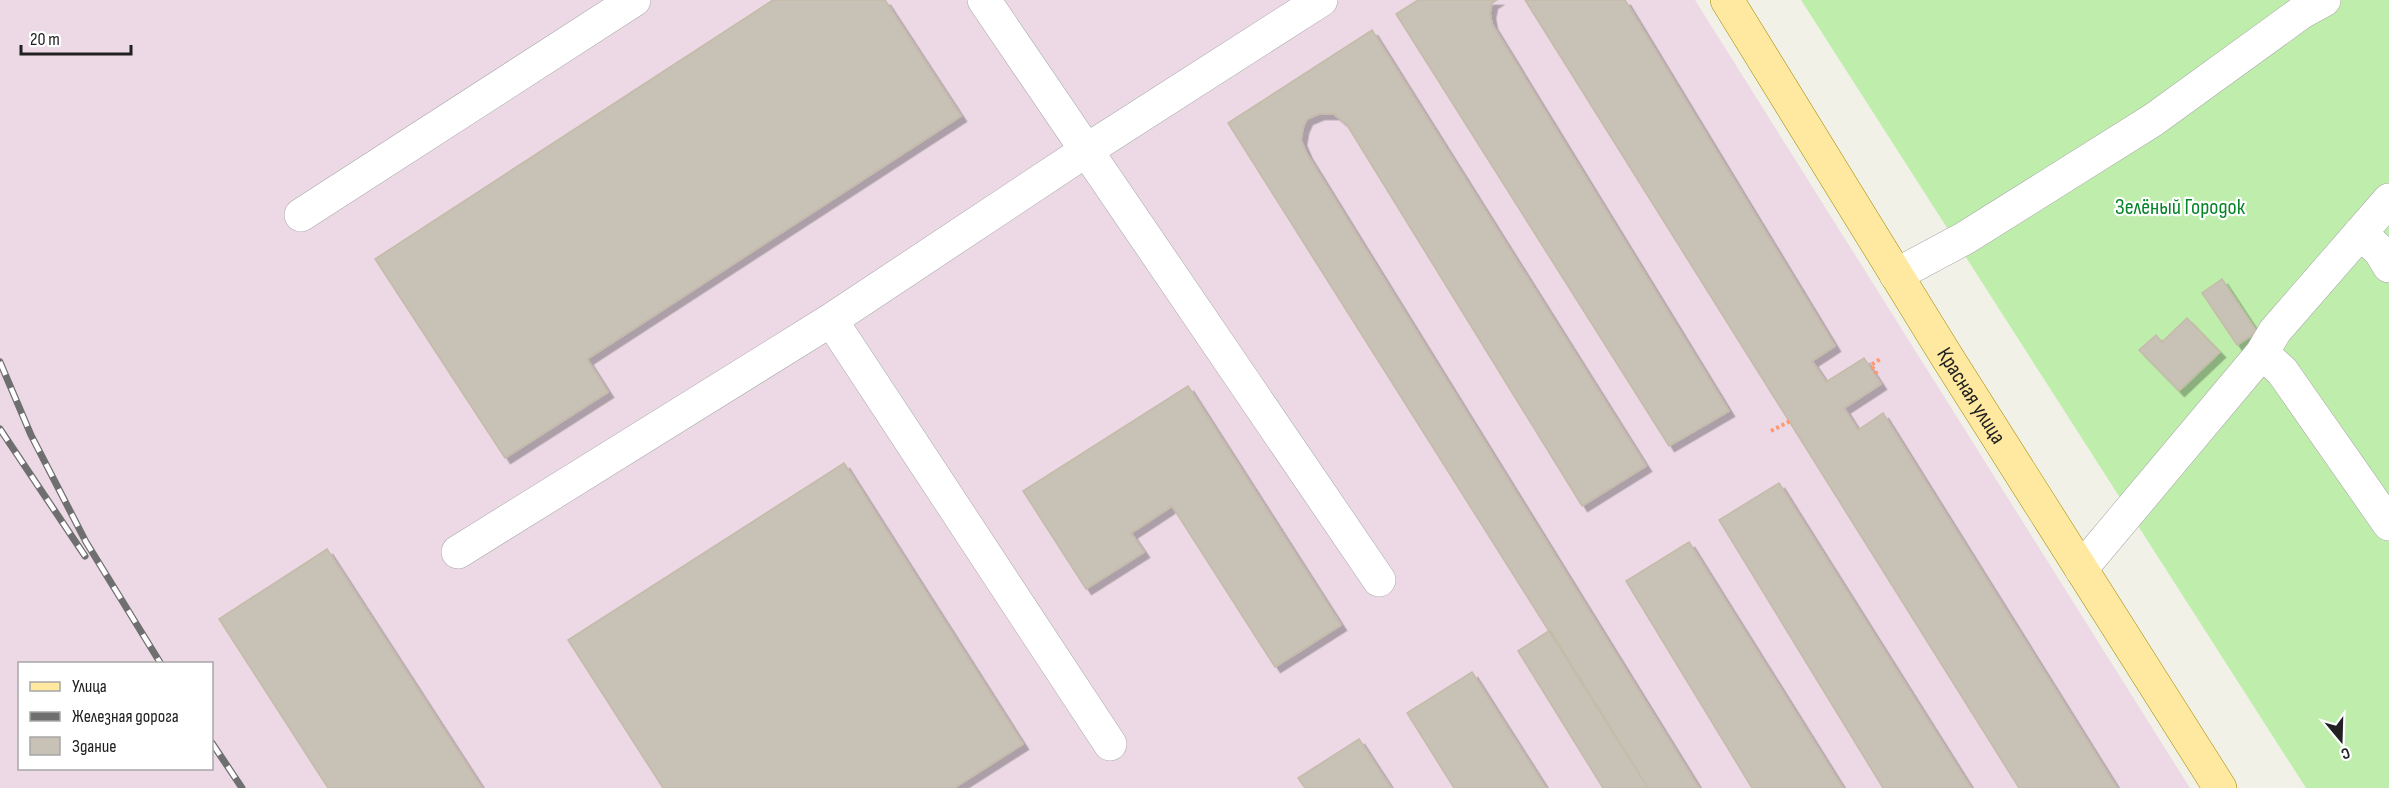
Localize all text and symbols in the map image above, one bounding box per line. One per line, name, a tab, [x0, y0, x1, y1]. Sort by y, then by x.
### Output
scale bar	[21, 18, 130, 56]
text: 20 m	[30, 29, 60, 50]
park label: Зелёный Городок	[2115, 194, 2246, 221]
street label: Красная улица	[1931, 342, 2012, 449]
legend	[18, 662, 213, 770]
text: Улица	[72, 676, 107, 697]
text: Железная дорога	[72, 706, 179, 727]
north arrow	[2311, 710, 2371, 770]
text: Здание	[72, 736, 117, 757]
text: С	[2338, 742, 2352, 763]

